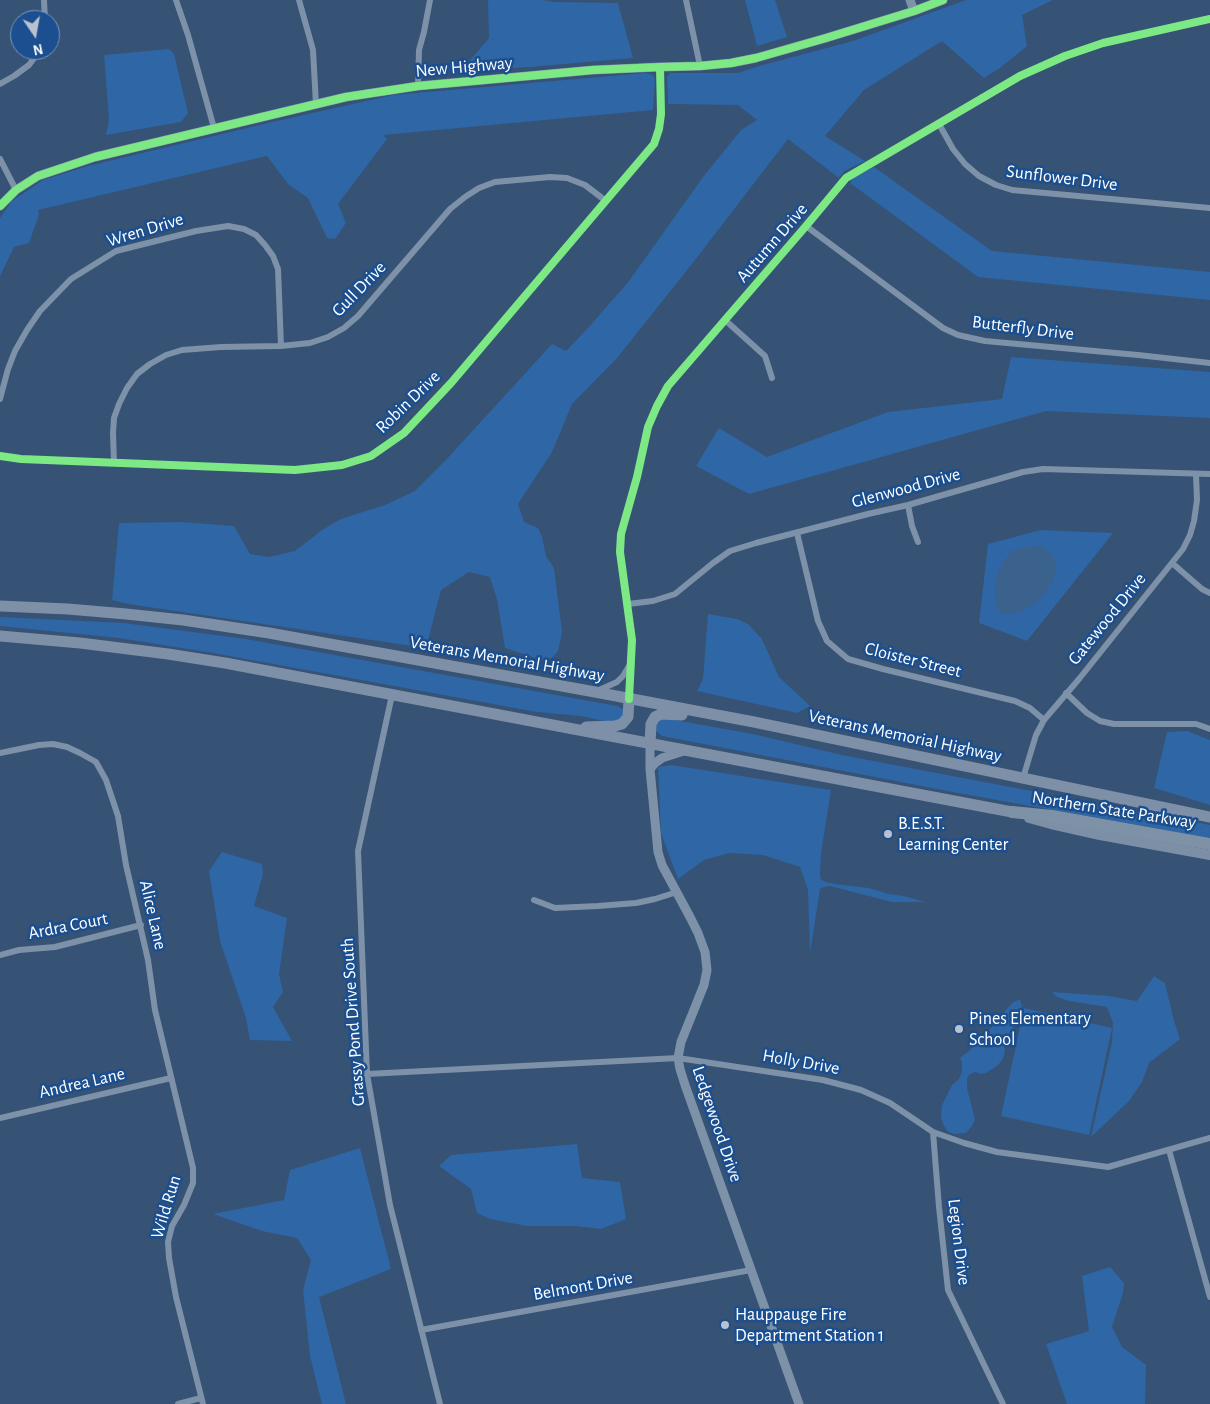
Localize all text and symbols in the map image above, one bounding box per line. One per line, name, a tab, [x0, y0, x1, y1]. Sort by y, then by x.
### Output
north arrow	[10, 10, 60, 60]
text: N	[32, 41, 44, 57]
street label: New Highway	[415, 52, 513, 82]
street label: Sunflower Drive	[1005, 160, 1119, 196]
street label: Autumn Drive	[732, 199, 812, 287]
street label: Wren Drive	[104, 208, 186, 252]
street label: Gull Drive	[327, 257, 391, 321]
street label: Butterfly Drive	[971, 311, 1075, 345]
street label: Robin Drive	[371, 366, 445, 438]
street label: Glenwood Drive	[849, 463, 963, 513]
street label: Gatewood Drive	[1063, 569, 1151, 669]
street label: Veterans Memorial Highway	[408, 631, 606, 687]
street label: Cloister Street	[863, 638, 963, 682]
street label: Veterans Memorial Highway	[806, 705, 1004, 767]
street label: Northern State Parkway	[1030, 786, 1198, 834]
place label: B.E.S.T. Learning Center	[898, 813, 1008, 856]
marker: B.E.S.T. Learning Center	[882, 828, 894, 840]
street label: Alice Lane	[135, 878, 171, 952]
street label: Ardra Court	[26, 908, 110, 944]
street label: Grassy Pond Drive South	[336, 937, 370, 1107]
place label: Pines Elementary School	[969, 1008, 1091, 1050]
marker: Pines Elementary School	[953, 1023, 965, 1035]
street label: Holly Drive	[761, 1045, 841, 1079]
street label: Andrea Lane	[37, 1063, 127, 1103]
street label: Ledgewood Drive	[687, 1063, 747, 1185]
street label: Wild Run	[146, 1173, 186, 1241]
street label: Legion Drive	[943, 1198, 975, 1286]
street label: Belmont Drive	[532, 1267, 634, 1305]
place label: Hauppauge Fire Department Station 1	[735, 1304, 884, 1346]
marker: Hauppauge Fire Department Station 1	[719, 1319, 731, 1331]

